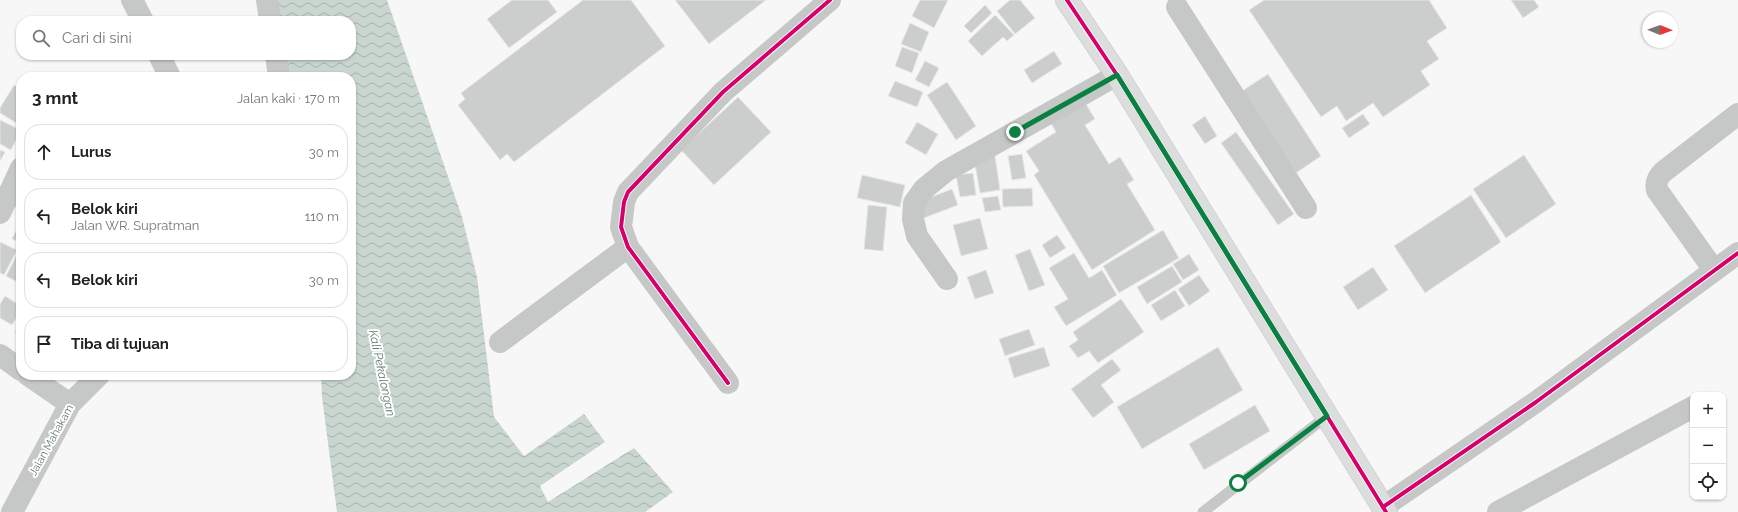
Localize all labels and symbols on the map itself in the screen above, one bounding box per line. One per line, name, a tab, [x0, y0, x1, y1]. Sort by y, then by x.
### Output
north arrow	[1642, 12, 1678, 48]
route end	[1006, 123, 1024, 141]
water label: Kali Pekalongan	[366, 329, 398, 418]
street label: Jalan Mahakam	[27, 402, 76, 478]
route start	[1229, 474, 1247, 492]

